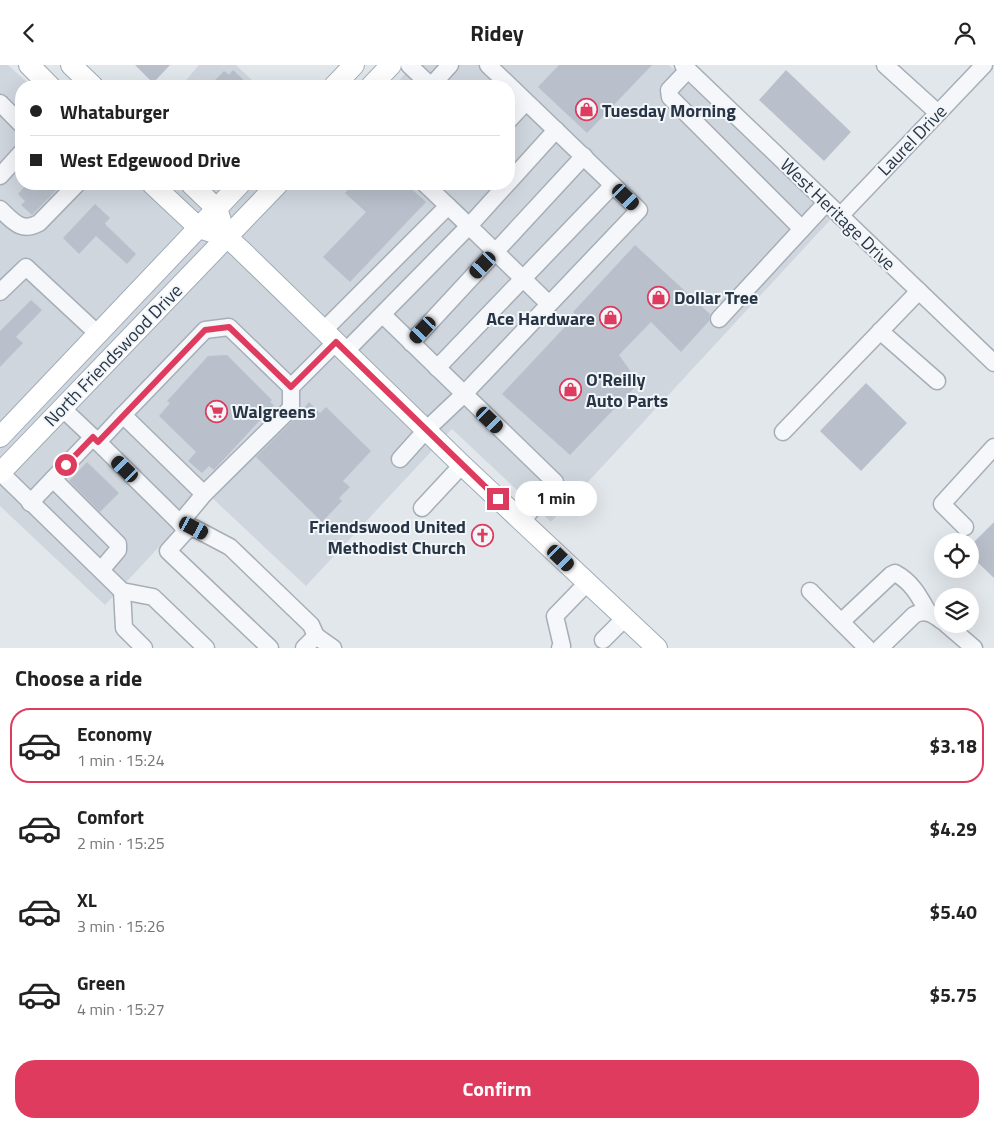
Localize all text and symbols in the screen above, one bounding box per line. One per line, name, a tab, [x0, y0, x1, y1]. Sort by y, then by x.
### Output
text: Ridey	[470, 16, 524, 50]
icon: back	[15, 19, 43, 47]
icon: person	[951, 19, 979, 47]
text: Whataburger	[60, 97, 169, 126]
place label: Tuesday Morning	[602, 97, 736, 124]
shop icon: Tuesday Morning	[574, 98, 598, 122]
street label: Laurel Drive	[871, 98, 953, 182]
text: West Edgewood Drive	[60, 145, 240, 174]
street label: West Heritage Drive	[774, 152, 902, 276]
car	[609, 181, 642, 213]
car	[467, 249, 498, 281]
street label: North Friendswood Drive	[38, 278, 188, 432]
place label: Dollar Tree	[674, 284, 758, 311]
shop icon: Dollar Tree	[646, 285, 670, 309]
place label: Ace Hardware	[486, 305, 595, 332]
shop icon: Ace Hardware	[599, 306, 623, 330]
car	[407, 314, 438, 346]
place label: O'Reilly Auto Parts	[586, 366, 668, 414]
shop icon: O'Reilly Auto Parts	[558, 377, 582, 401]
place label: Walgreens	[232, 398, 316, 425]
supermarket icon: Walgreens	[204, 399, 228, 423]
car	[473, 404, 506, 436]
car	[108, 453, 141, 485]
route start	[55, 454, 77, 476]
callout: 1 min	[516, 481, 598, 517]
text: 1 min	[537, 486, 575, 510]
route end	[487, 488, 509, 510]
place label: Friendswood United Methodist Church	[309, 513, 466, 561]
car	[177, 514, 210, 542]
church icon: Friendswood United Methodist Church	[470, 524, 494, 548]
map controls	[934, 533, 979, 633]
button: locate	[934, 533, 979, 578]
car	[544, 542, 577, 574]
button: layers	[934, 588, 979, 633]
text: Choose a ride	[15, 661, 142, 695]
text: Economy	[77, 719, 152, 748]
icon: car	[17, 723, 62, 768]
text: $3.18	[930, 731, 977, 760]
text: 1 min · 15:24	[77, 748, 165, 772]
text: Comfort	[77, 802, 144, 831]
icon: car	[17, 806, 62, 851]
text: $4.29	[930, 814, 977, 843]
text: 2 min · 15:25	[77, 831, 165, 855]
text: XL	[77, 885, 97, 914]
icon: car	[17, 889, 62, 934]
text: $5.40	[930, 897, 977, 926]
text: 3 min · 15:26	[77, 914, 165, 938]
text: Green	[77, 968, 126, 997]
icon: car	[17, 972, 62, 1017]
text: $5.75	[930, 980, 977, 1009]
text: 4 min · 15:27	[77, 997, 165, 1021]
button: Confirm	[15, 1060, 979, 1118]

